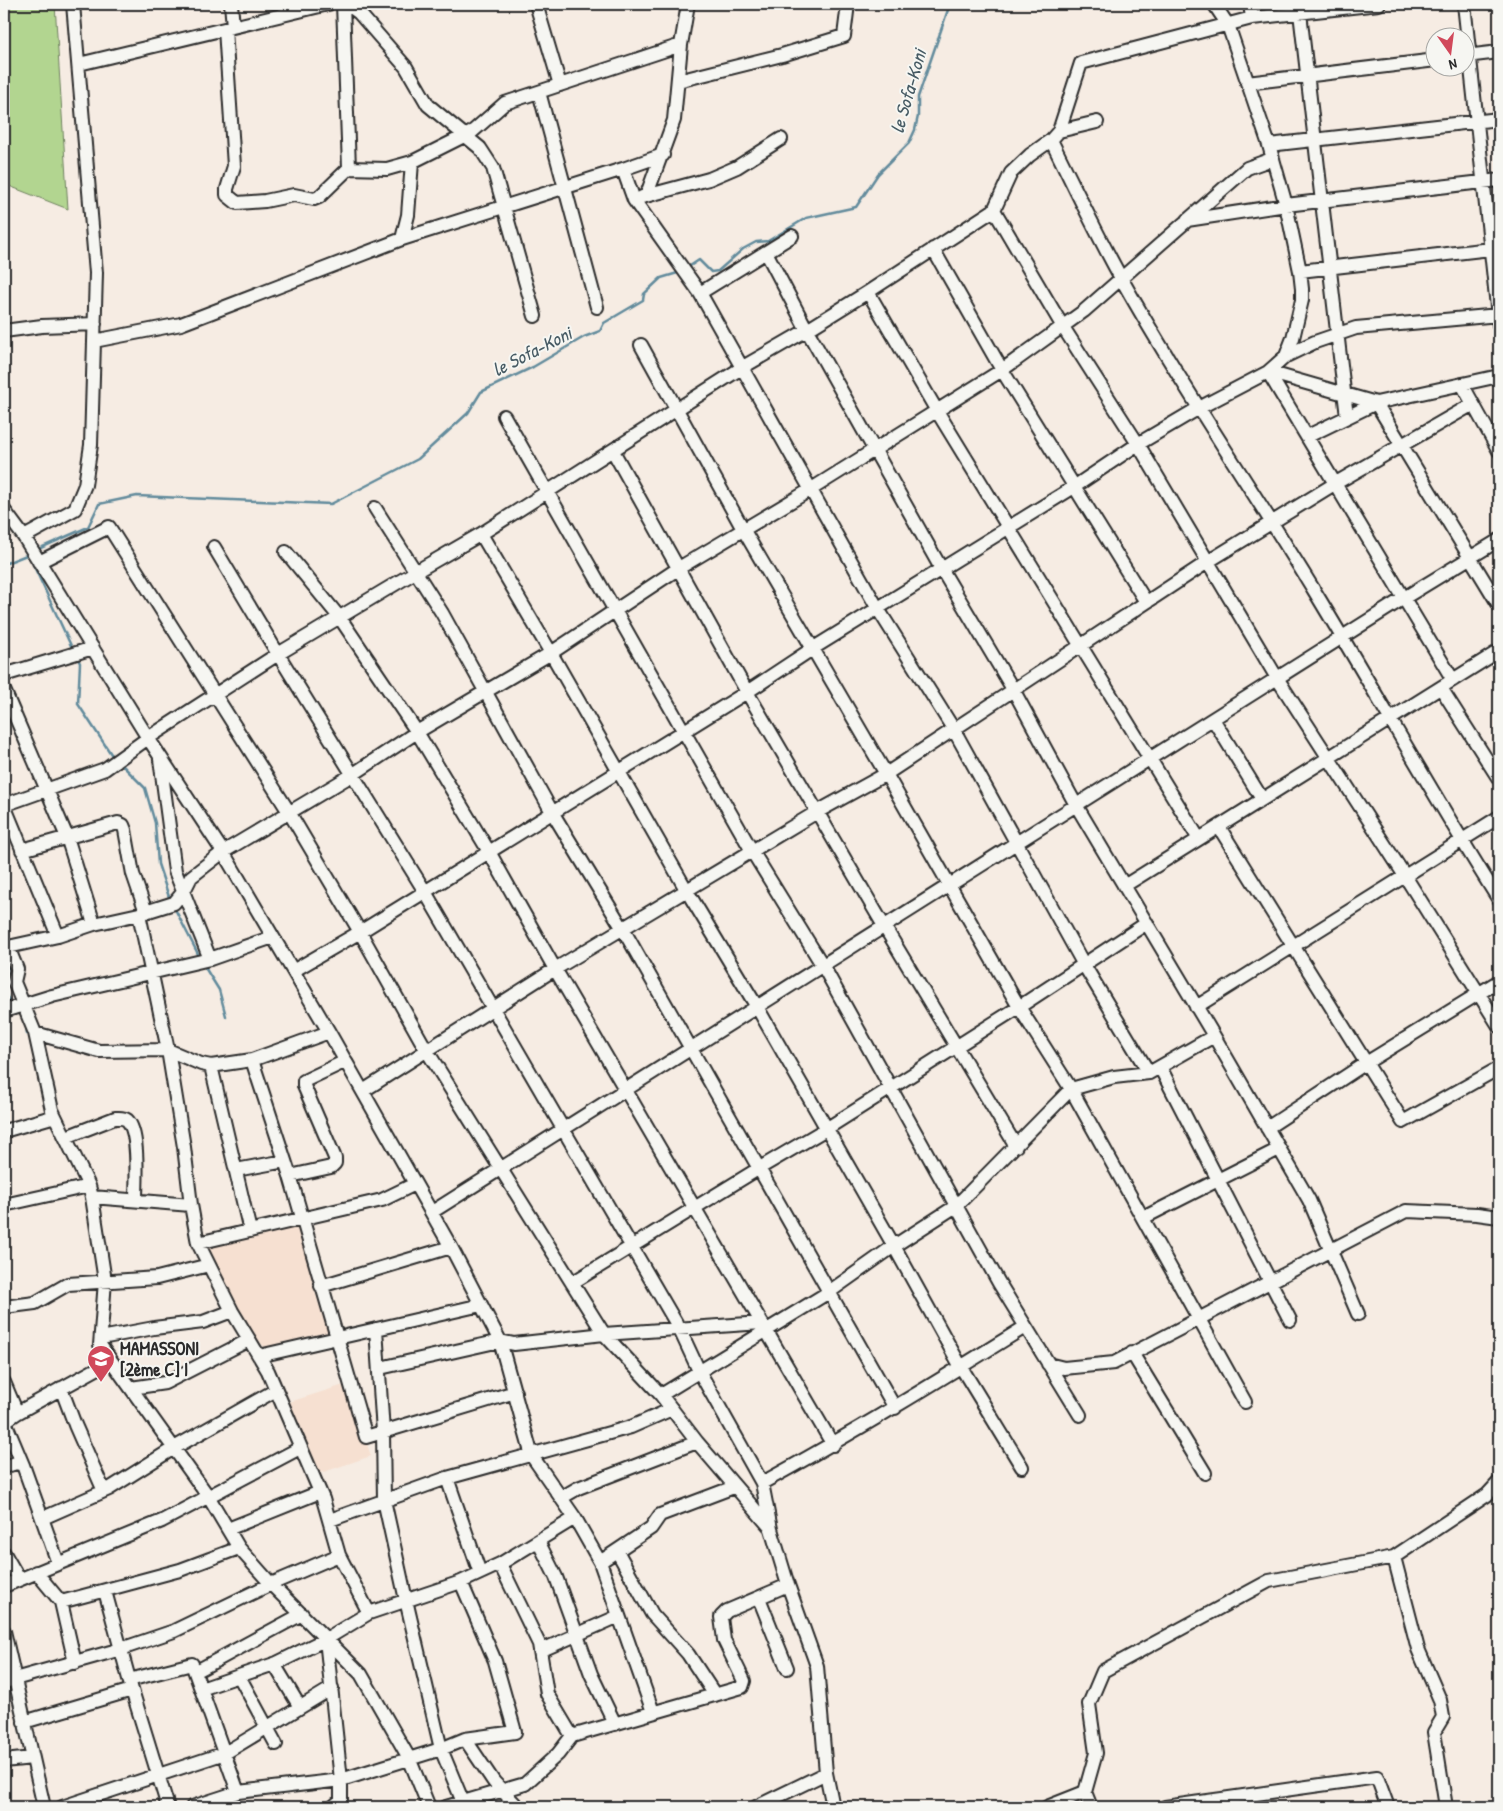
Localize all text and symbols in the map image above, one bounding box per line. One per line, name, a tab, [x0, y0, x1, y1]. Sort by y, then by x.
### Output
north arrow	[1426, 28, 1476, 78]
water label: le Sofa-Koni	[884, 45, 933, 136]
text: N	[1447, 55, 1459, 75]
water label: le Sofa-Koni	[488, 319, 578, 382]
place label: MAMASSONI [2ème C] I	[120, 1336, 199, 1382]
school or university icon: MAMASSONI [2ème C] I	[86, 1344, 116, 1383]

